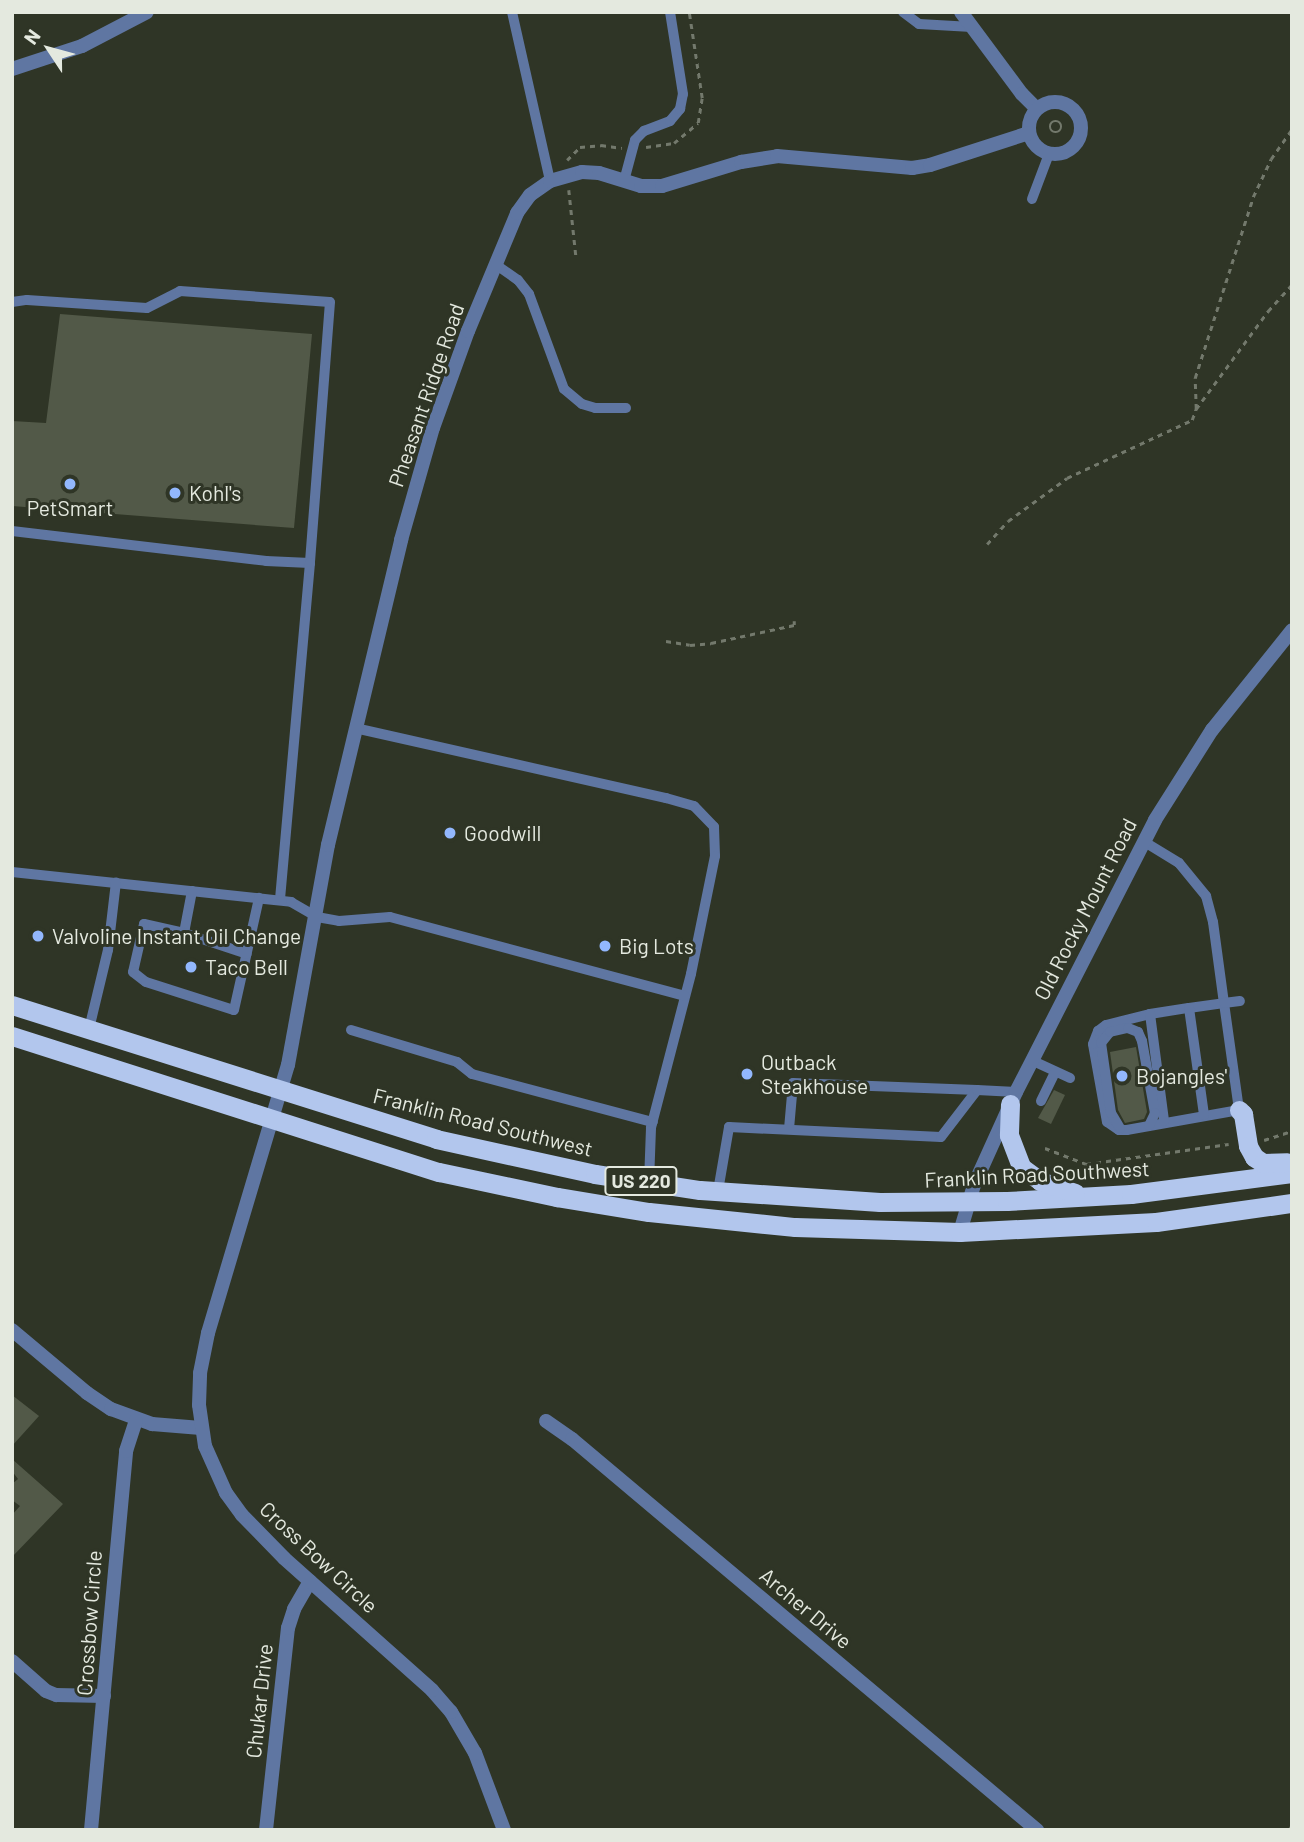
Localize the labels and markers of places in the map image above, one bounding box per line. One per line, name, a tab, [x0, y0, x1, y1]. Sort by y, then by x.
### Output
marker: PetSmart	[62, 476, 78, 492]
place label: Kohl's	[189, 480, 241, 506]
marker: Kohl's	[167, 485, 183, 501]
place label: PetSmart	[27, 495, 113, 521]
place label: Goodwill	[464, 820, 541, 846]
marker: Goodwill	[442, 825, 458, 841]
place label: Valvoline Instant Oil Change	[52, 923, 301, 949]
marker: Valvoline Instant Oil Change	[30, 928, 46, 944]
place label: Big Lots	[619, 933, 694, 959]
marker: Big Lots	[597, 938, 613, 954]
place label: Taco Bell	[205, 954, 288, 980]
marker: Taco Bell	[183, 959, 199, 975]
place label: Outback Steakhouse	[761, 1049, 868, 1099]
place label: Bojangles'	[1136, 1063, 1227, 1089]
marker: Outback Steakhouse	[739, 1066, 755, 1082]
marker: Bojangles'	[1114, 1068, 1130, 1084]

